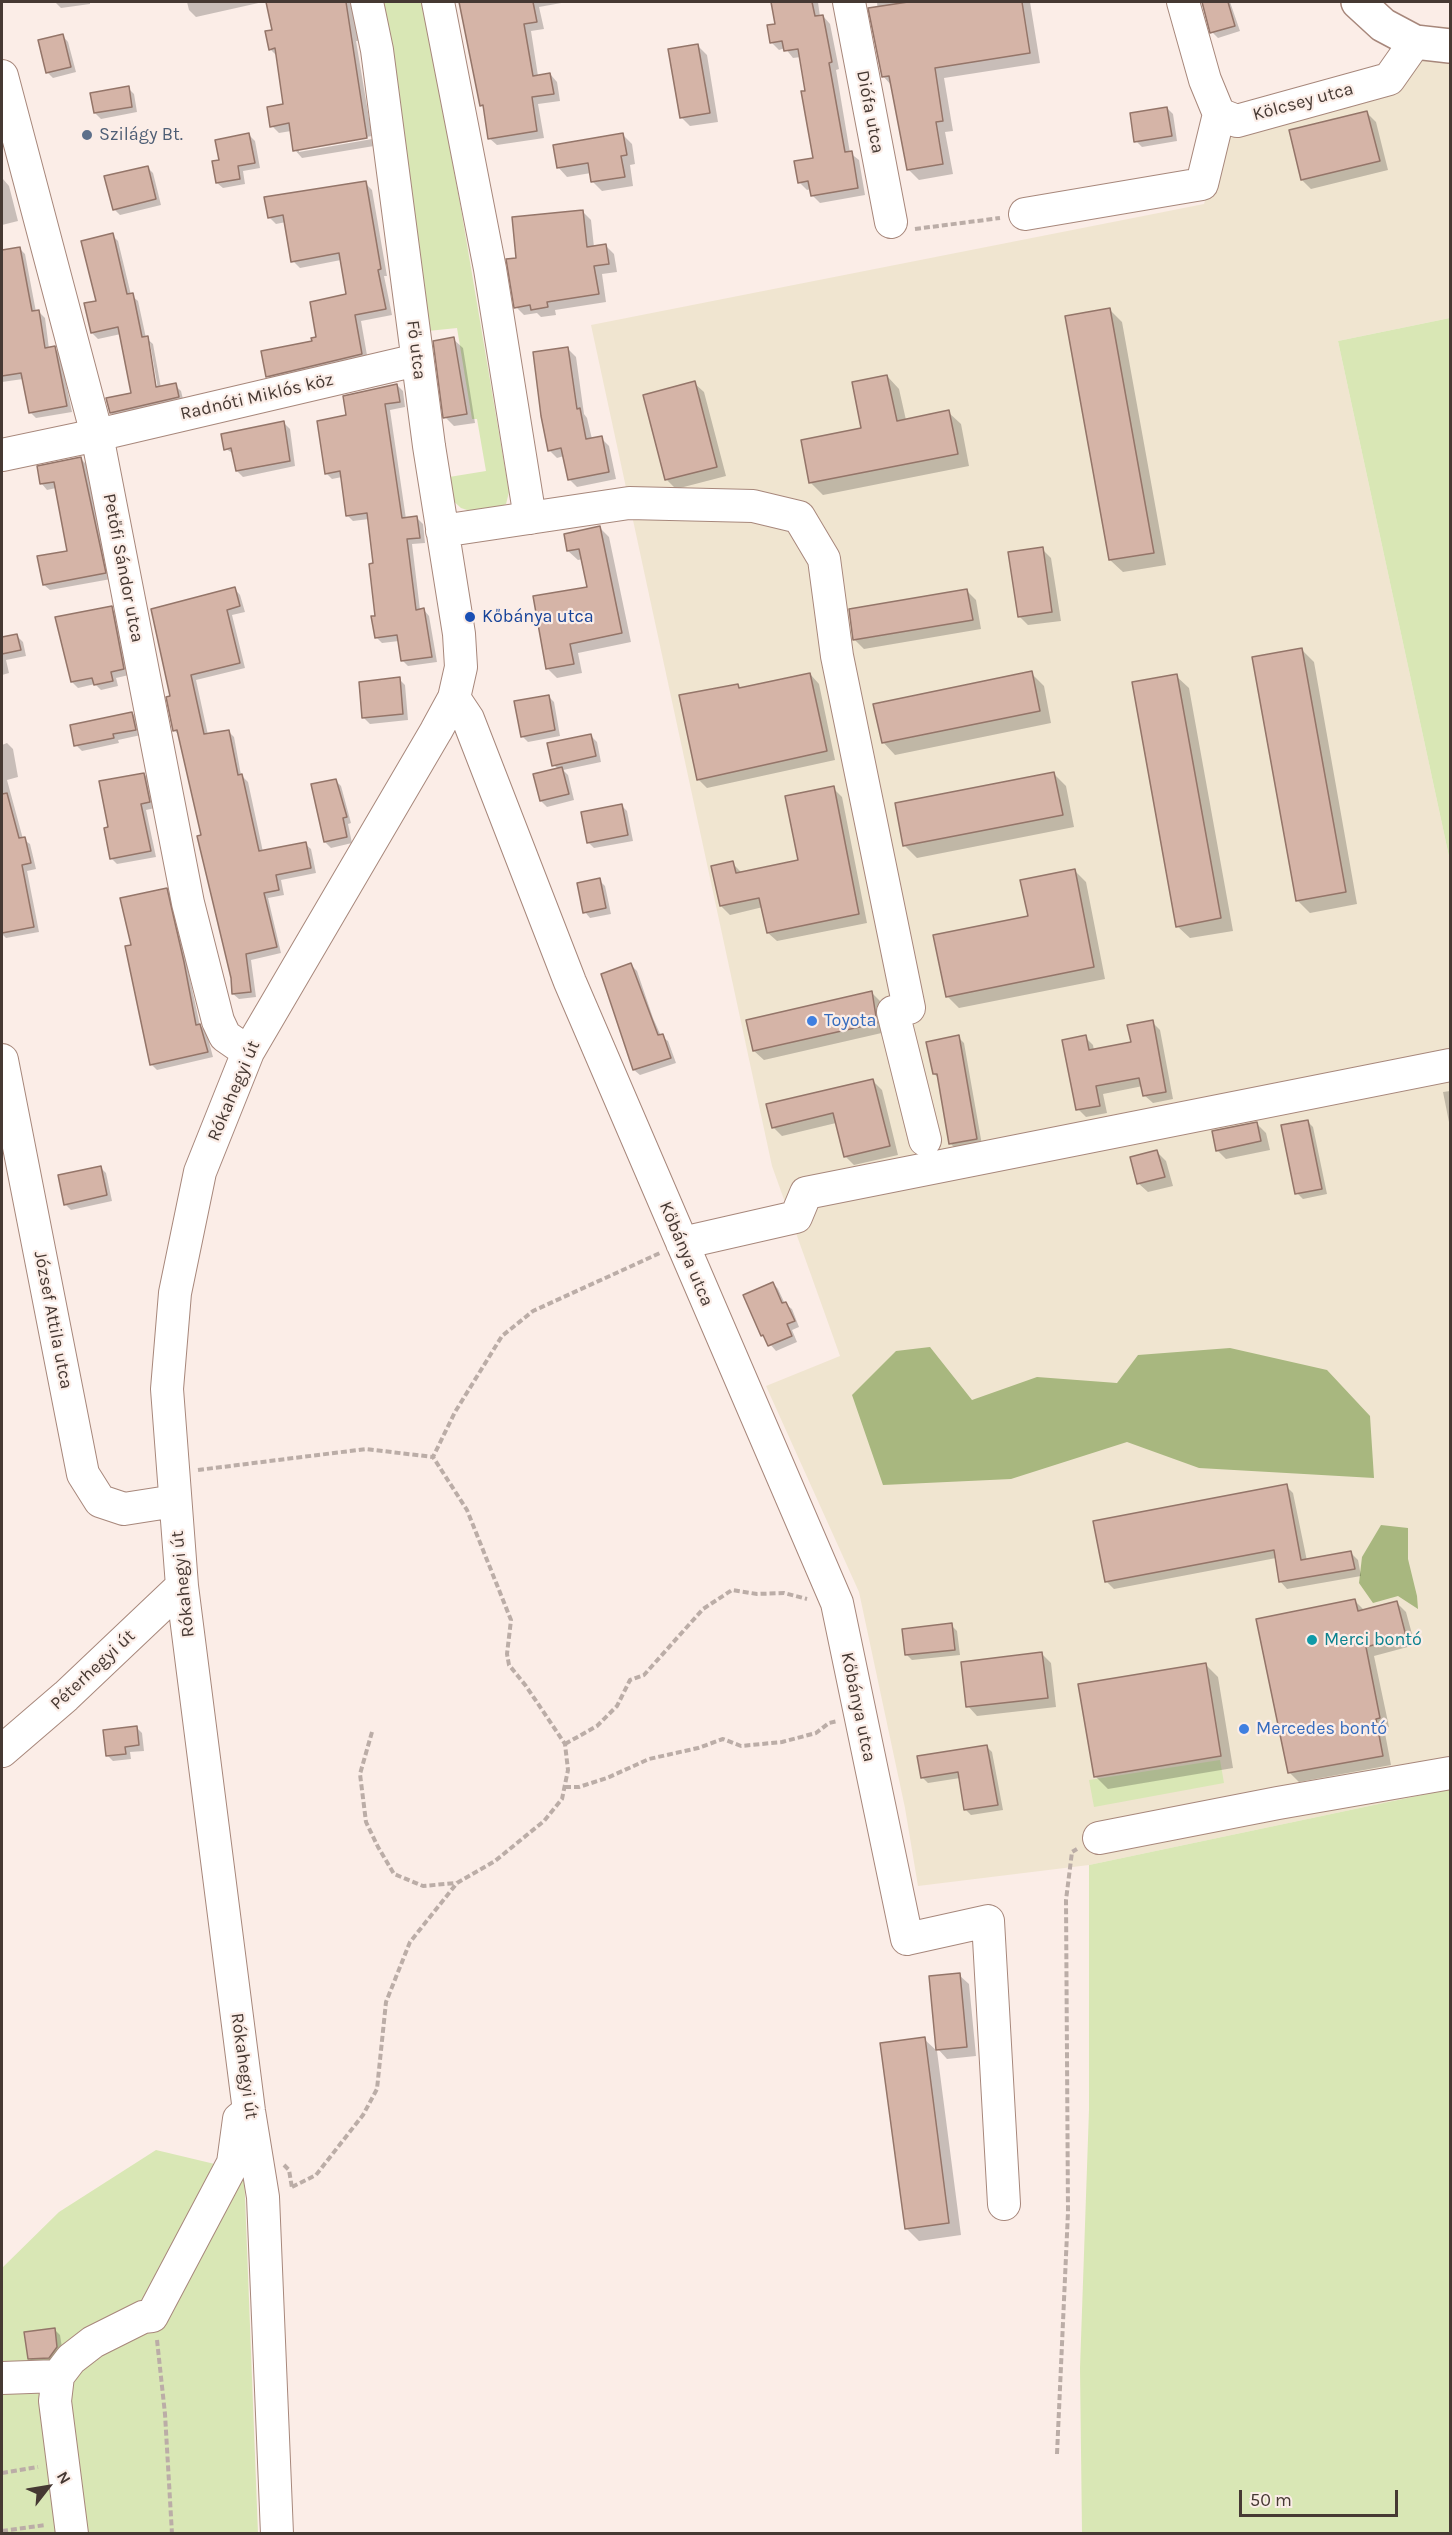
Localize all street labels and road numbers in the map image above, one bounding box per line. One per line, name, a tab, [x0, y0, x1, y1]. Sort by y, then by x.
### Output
street label: Diófa utca	[851, 69, 889, 155]
street label: Kölcsey utca	[1250, 78, 1356, 126]
street label: Fő utca	[402, 319, 430, 381]
street label: Radnóti Miklós köz	[178, 369, 336, 425]
street label: Petőfi Sándor utca	[98, 492, 148, 644]
street label: Rókahegyi út	[203, 1037, 265, 1145]
street label: Kőbánya utca	[654, 1198, 718, 1310]
street label: József Attila utca	[29, 1249, 77, 1391]
street label: Rókahegyi út	[167, 1530, 199, 1638]
street label: Péterhegyi út	[46, 1625, 140, 1715]
street label: Kőbánya utca	[836, 1650, 880, 1764]
street label: Rókahegyi út	[226, 2011, 262, 2121]

